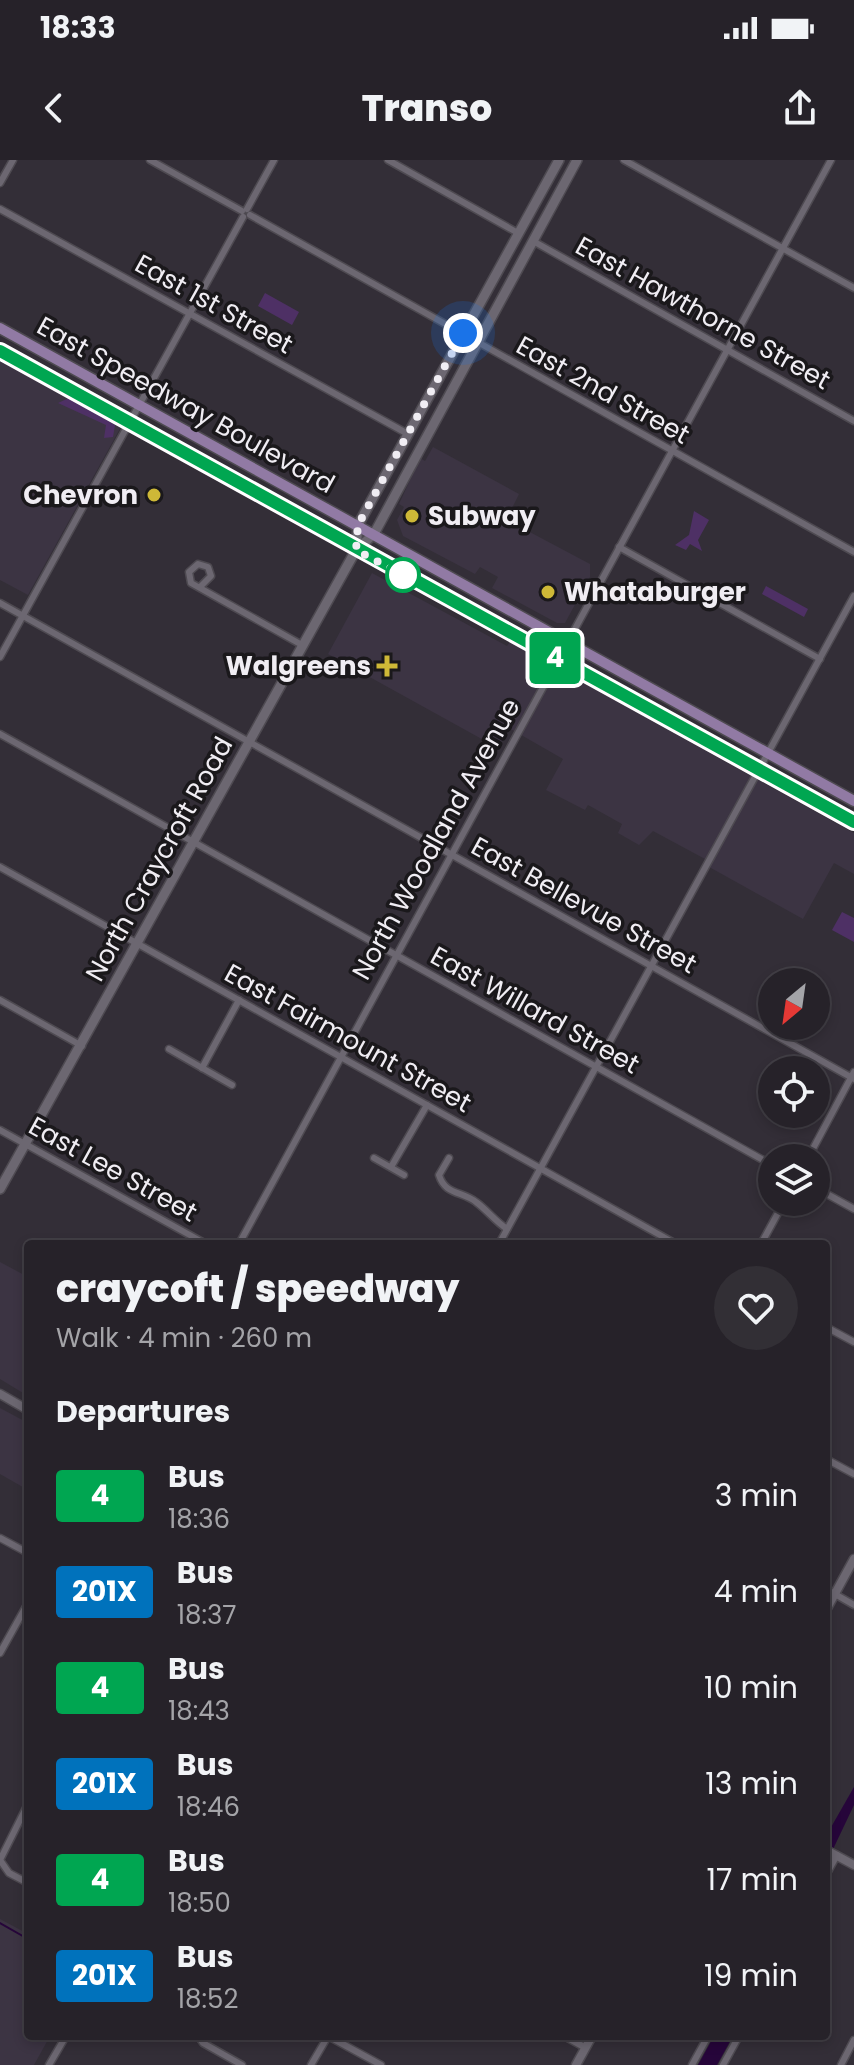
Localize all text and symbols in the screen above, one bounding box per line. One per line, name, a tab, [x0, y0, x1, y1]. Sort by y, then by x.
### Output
text: 18:33	[40, 6, 116, 49]
text: Transo	[362, 83, 492, 134]
icon: back	[32, 86, 76, 130]
icon: share	[778, 86, 822, 130]
street label: East Hawthorne Street	[569, 228, 837, 398]
street label: East 1st Street	[129, 246, 299, 362]
street label: East Speedway Boulevard	[31, 308, 341, 502]
your location	[443, 313, 483, 353]
street label: East 2nd Street	[510, 327, 696, 453]
place label: Chevron	[23, 477, 138, 513]
marker: Chevron	[145, 486, 163, 504]
place label: Subway	[428, 498, 536, 534]
marker: Subway	[403, 507, 421, 525]
unlabelled marker	[386, 558, 420, 592]
place label: Whataburger	[564, 574, 746, 610]
marker: Whataburger	[539, 583, 557, 601]
line badge: 4	[529, 632, 581, 684]
text: 4	[546, 638, 564, 677]
place label: Walgreens	[225, 648, 371, 684]
marker: Walgreens	[378, 657, 396, 675]
street label: North Woodland Avenue	[343, 692, 529, 986]
street label: North Craycroft Road	[77, 730, 241, 988]
street label: East Bellevue Street	[465, 828, 703, 982]
street label: East Willard Street	[424, 938, 646, 1082]
street label: East Fairmount Street	[218, 955, 478, 1121]
north arrow	[758, 968, 830, 1040]
map controls	[758, 968, 830, 1216]
button: locate	[758, 1056, 830, 1128]
street label: East Lee Street	[22, 1108, 204, 1230]
button: layers	[758, 1144, 830, 1216]
text: craycoft / speedway	[56, 1262, 459, 1315]
button: heart	[714, 1266, 798, 1350]
text: Walk · 4 min · 260 m	[56, 1320, 312, 1356]
text: Departures	[56, 1390, 230, 1433]
text: Bus	[168, 1455, 225, 1498]
text: 3 min	[715, 1474, 798, 1517]
text: 4	[91, 1476, 109, 1515]
text: 18:36	[168, 1501, 230, 1537]
text: Bus	[177, 1551, 234, 1594]
text: 4 min	[714, 1570, 798, 1613]
text: 201X	[72, 1572, 137, 1611]
text: 18:37	[177, 1597, 237, 1633]
text: Bus	[168, 1647, 225, 1690]
text: 10 min	[704, 1666, 798, 1709]
text: 4	[91, 1668, 109, 1707]
text: 18:43	[168, 1693, 230, 1729]
text: Bus	[177, 1743, 234, 1786]
text: 13 min	[705, 1762, 798, 1805]
text: 201X	[72, 1764, 137, 1803]
text: 18:46	[177, 1789, 240, 1825]
text: Bus	[168, 1839, 225, 1882]
text: 17 min	[707, 1858, 798, 1901]
text: 4	[91, 1860, 109, 1899]
text: 18:50	[168, 1885, 231, 1921]
text: Bus	[177, 1935, 234, 1978]
text: 19 min	[704, 1954, 798, 1997]
text: 201X	[72, 1956, 137, 1995]
text: 18:52	[177, 1981, 238, 2017]

